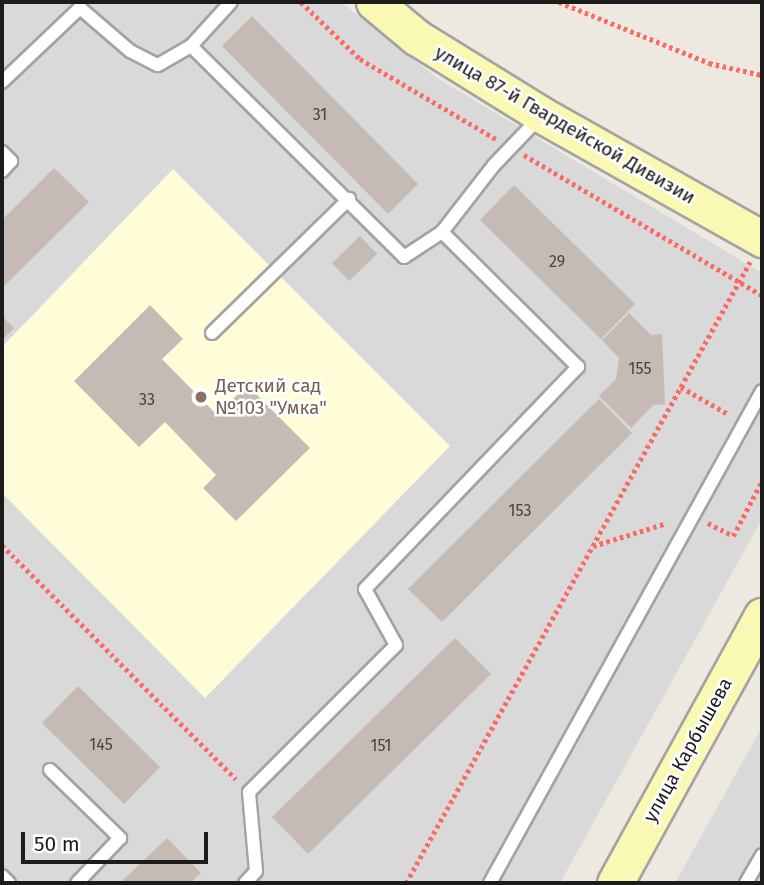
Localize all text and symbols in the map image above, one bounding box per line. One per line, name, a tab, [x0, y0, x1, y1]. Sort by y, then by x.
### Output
street label: улица 87-й Гвардейской Дивизии	[431, 41, 699, 209]
house number: 31	[313, 105, 327, 125]
house number: 29	[549, 252, 565, 272]
house number: 155	[629, 359, 651, 379]
place label: Детский сад №103 "Умка"	[215, 375, 327, 419]
marker: Детский сад №103 "Умка"	[193, 389, 209, 405]
house number: 33	[139, 390, 155, 410]
house number: 153	[509, 501, 531, 521]
street label: улица Карбышева	[639, 674, 737, 826]
house number: 145	[89, 735, 113, 755]
house number: 151	[370, 736, 392, 756]
scale bar	[24, 818, 212, 862]
text: 50 m	[34, 831, 80, 857]

